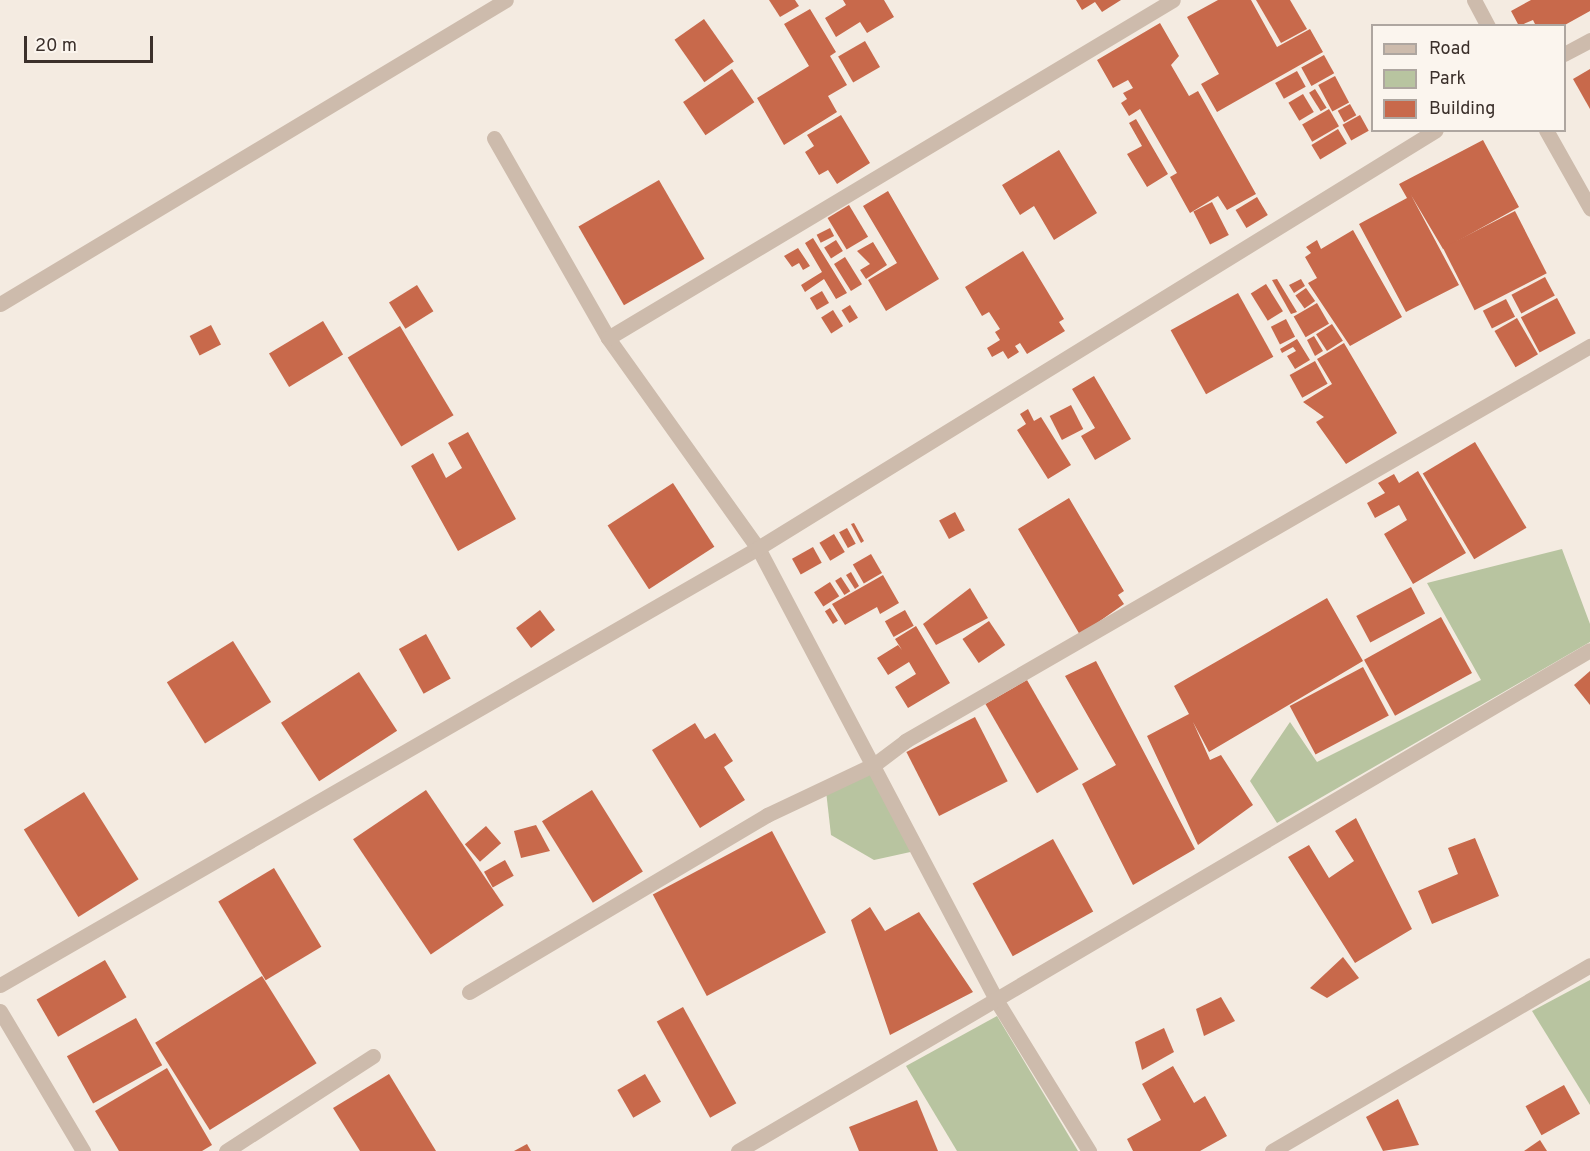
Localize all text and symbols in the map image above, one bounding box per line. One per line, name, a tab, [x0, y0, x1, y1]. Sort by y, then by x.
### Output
scale bar	[27, 24, 156, 62]
legend	[1371, 24, 1566, 132]
text: 20 m	[35, 35, 77, 58]
text: Road	[1429, 38, 1471, 61]
text: Park	[1429, 68, 1466, 91]
text: Building	[1429, 98, 1495, 121]

